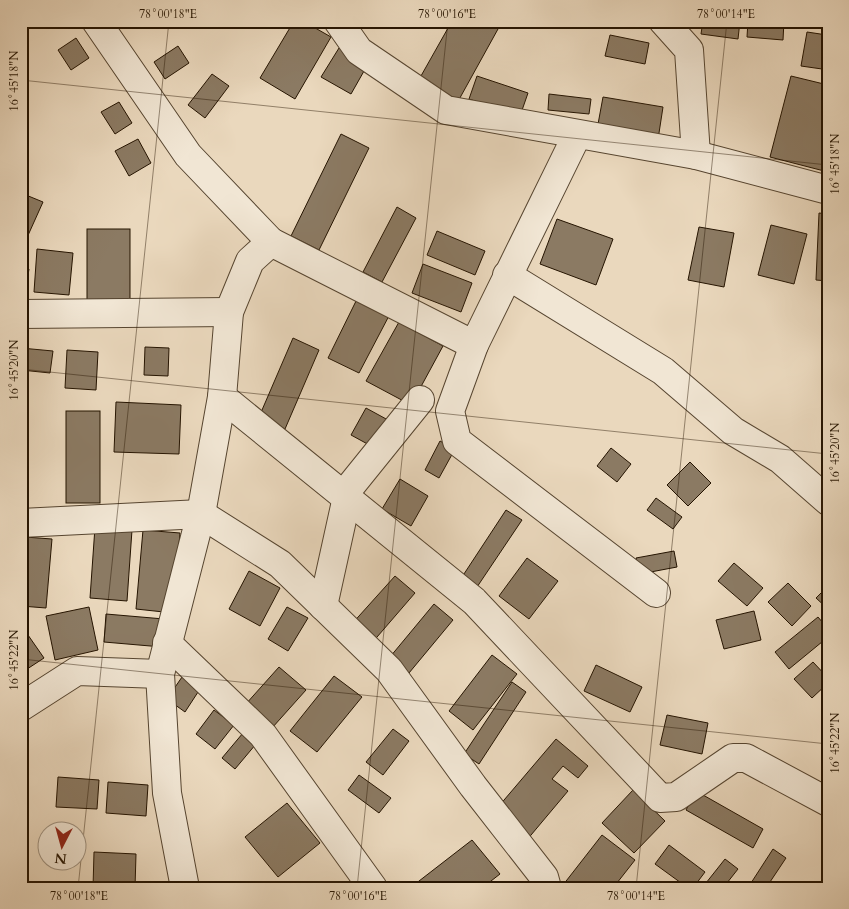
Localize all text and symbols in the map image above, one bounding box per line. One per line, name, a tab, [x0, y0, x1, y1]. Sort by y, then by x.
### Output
text: 78°00'18"E	[139, 6, 197, 22]
text: 78°00'16"E	[418, 6, 476, 22]
text: 78°00'14"E	[697, 6, 755, 22]
text: 16°45'18"N	[6, 50, 22, 111]
text: 16°45'18"N	[827, 133, 843, 194]
text: 16°45'20"N	[6, 339, 22, 400]
text: 16°45'20"N	[827, 422, 843, 483]
text: 16°45'22"N	[6, 629, 22, 690]
text: 16°45'22"N	[827, 712, 843, 773]
north arrow	[38, 822, 88, 872]
text: N	[54, 848, 68, 869]
text: 78°00'18"E	[50, 888, 108, 904]
text: 78°00'16"E	[329, 888, 387, 904]
text: 78°00'14"E	[607, 888, 665, 904]

